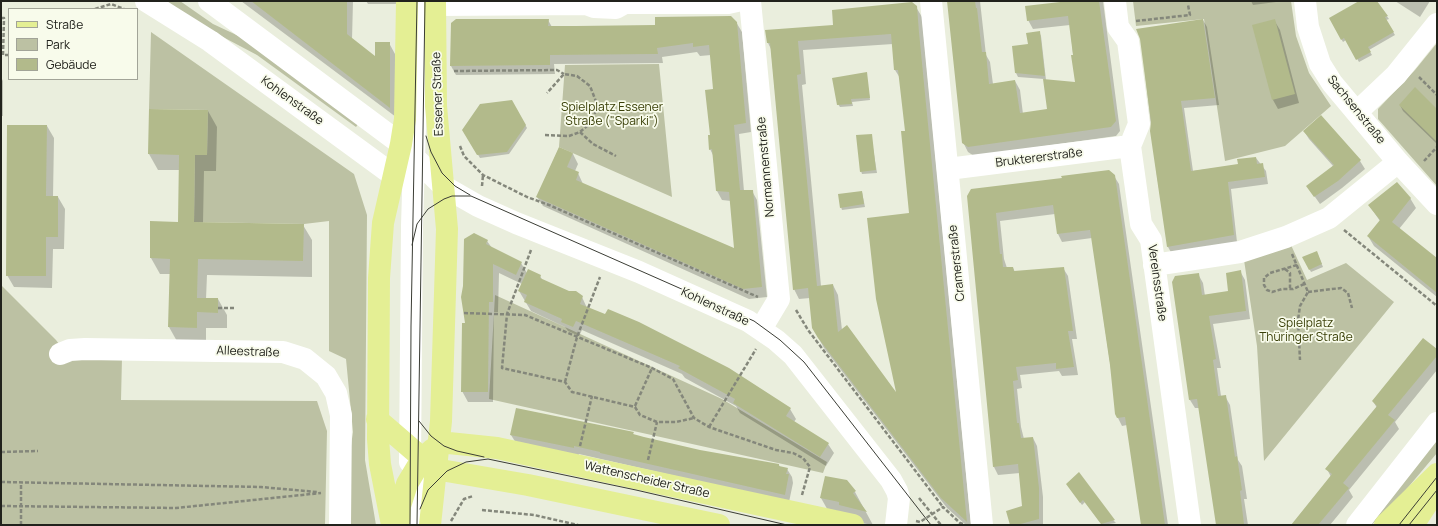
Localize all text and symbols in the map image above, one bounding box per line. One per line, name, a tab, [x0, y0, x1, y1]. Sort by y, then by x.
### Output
legend	[8, 8, 138, 80]
text: Straße	[46, 16, 83, 33]
text: Park	[46, 36, 70, 53]
street label: Essener Straße	[429, 52, 447, 136]
text: Gebäude	[46, 56, 97, 73]
street label: Sachsenstraße	[1324, 73, 1388, 147]
street label: Kohlenstraße	[258, 74, 326, 128]
park label: Spielplatz Essener Straße ("Sparki")	[561, 101, 663, 129]
street label: Normannenstraße	[754, 116, 778, 218]
street label: Bruktererstraße	[995, 146, 1083, 170]
street label: Cramerstraße	[946, 224, 968, 302]
street label: Vereinsstraße	[1145, 244, 1169, 322]
street label: Kohlenstraße	[679, 285, 751, 329]
park label: Spielplatz Thüringer Straße	[1259, 317, 1353, 345]
street label: Alleestraße	[216, 344, 280, 360]
street label: Wattenscheider Straße	[583, 459, 711, 501]

